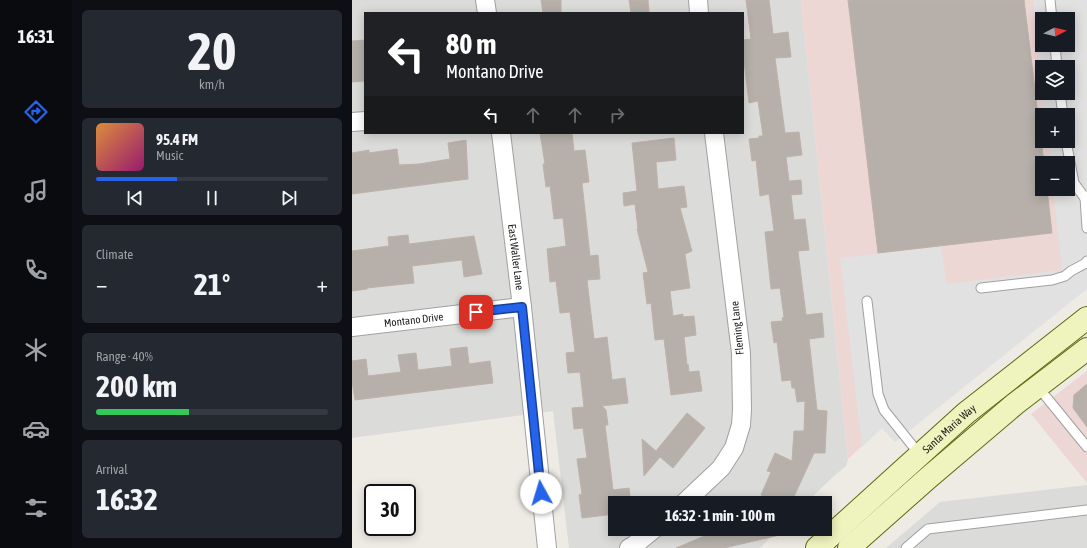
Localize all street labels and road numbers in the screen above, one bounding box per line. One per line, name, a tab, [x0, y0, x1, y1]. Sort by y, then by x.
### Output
street label: East Waller Lane	[506, 223, 526, 291]
street label: Fleming Lane	[728, 301, 746, 355]
street label: Montano Drive	[383, 310, 444, 329]
street label: Santa Maria Way	[920, 402, 978, 455]

